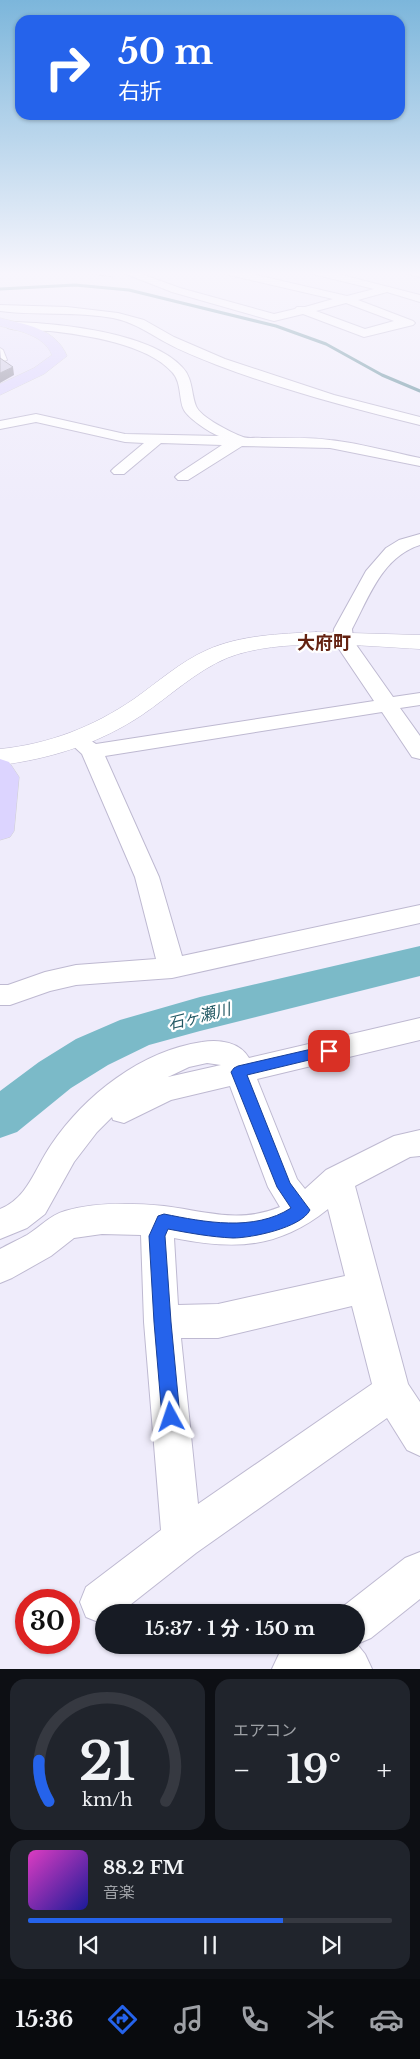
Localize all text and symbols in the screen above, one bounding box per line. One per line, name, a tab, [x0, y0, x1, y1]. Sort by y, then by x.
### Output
text: 50 m	[118, 30, 213, 73]
icon: right	[35, 35, 100, 100]
text: 右折	[118, 78, 162, 105]
district label: 大府町	[297, 632, 351, 654]
water label: 石ヶ瀬川	[166, 998, 234, 1033]
pin	[308, 1030, 350, 1072]
icon: arrive	[315, 1037, 343, 1065]
position arrow	[144, 1390, 196, 1442]
speed limit sign: 30	[15, 1589, 80, 1654]
text: 15:37 · 1 分 · 150 m	[145, 1617, 315, 1640]
text: エアコン	[233, 1720, 297, 1740]
text: 21	[79, 1730, 136, 1794]
text: 19°	[286, 1746, 341, 1793]
text: −	[233, 1753, 251, 1788]
text: +	[377, 1753, 392, 1788]
text: km/h	[82, 1789, 133, 1811]
text: 88.2 FM	[103, 1856, 184, 1879]
text: 音楽	[103, 1882, 135, 1902]
icon: previous	[75, 1931, 103, 1959]
icon: pause	[196, 1931, 224, 1959]
icon: next	[317, 1931, 345, 1959]
icon: directions	[105, 2002, 140, 2037]
icon: music	[171, 2002, 206, 2037]
icon: phone	[237, 2002, 272, 2037]
icon: climate	[303, 2002, 338, 2037]
icon: car	[369, 2002, 404, 2037]
text: 15:36	[16, 2006, 73, 2033]

